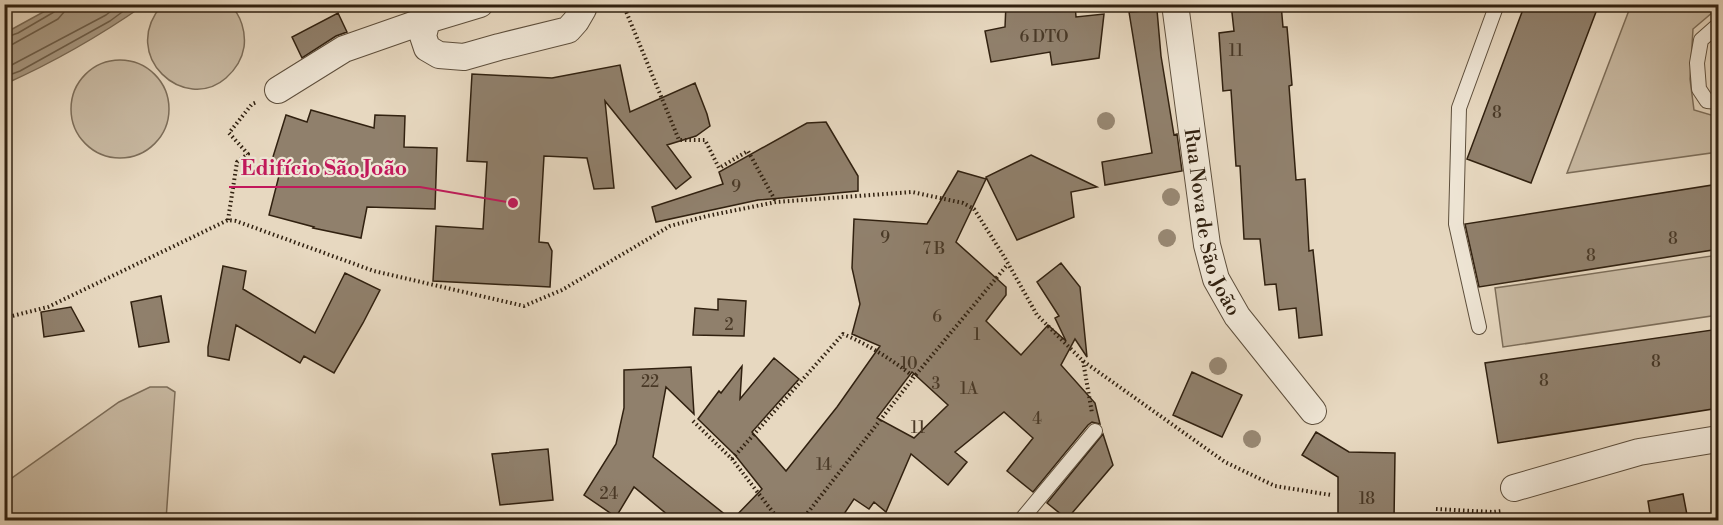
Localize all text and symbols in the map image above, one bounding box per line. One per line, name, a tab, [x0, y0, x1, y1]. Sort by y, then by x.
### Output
house number: 6 DTO	[1019, 27, 1069, 47]
house number: 11	[1229, 41, 1243, 61]
house number: 8	[1492, 103, 1502, 123]
street label: Rua Nova de São João	[1178, 127, 1245, 321]
callout: Edifício São João	[229, 148, 420, 187]
text: Edifício São João	[241, 156, 407, 182]
house number: 9	[731, 177, 741, 197]
house number: 9	[880, 228, 890, 248]
house number: 8	[1668, 229, 1678, 249]
house number: 7 B	[923, 239, 945, 259]
house number: 8	[1586, 246, 1596, 266]
house number: 6	[932, 307, 942, 327]
house number: 2	[724, 315, 734, 335]
house number: 1	[974, 325, 981, 345]
house number: 8	[1651, 352, 1661, 372]
house number: 10	[901, 354, 918, 374]
house number: 8	[1539, 371, 1549, 391]
house number: 22	[641, 372, 659, 392]
house number: 3	[932, 374, 941, 394]
house number: 1A	[960, 379, 979, 399]
house number: 4	[1032, 409, 1042, 429]
house number: 11	[911, 418, 925, 438]
house number: 14	[816, 455, 832, 475]
house number: 24	[600, 484, 619, 504]
house number: 18	[1359, 489, 1375, 509]

